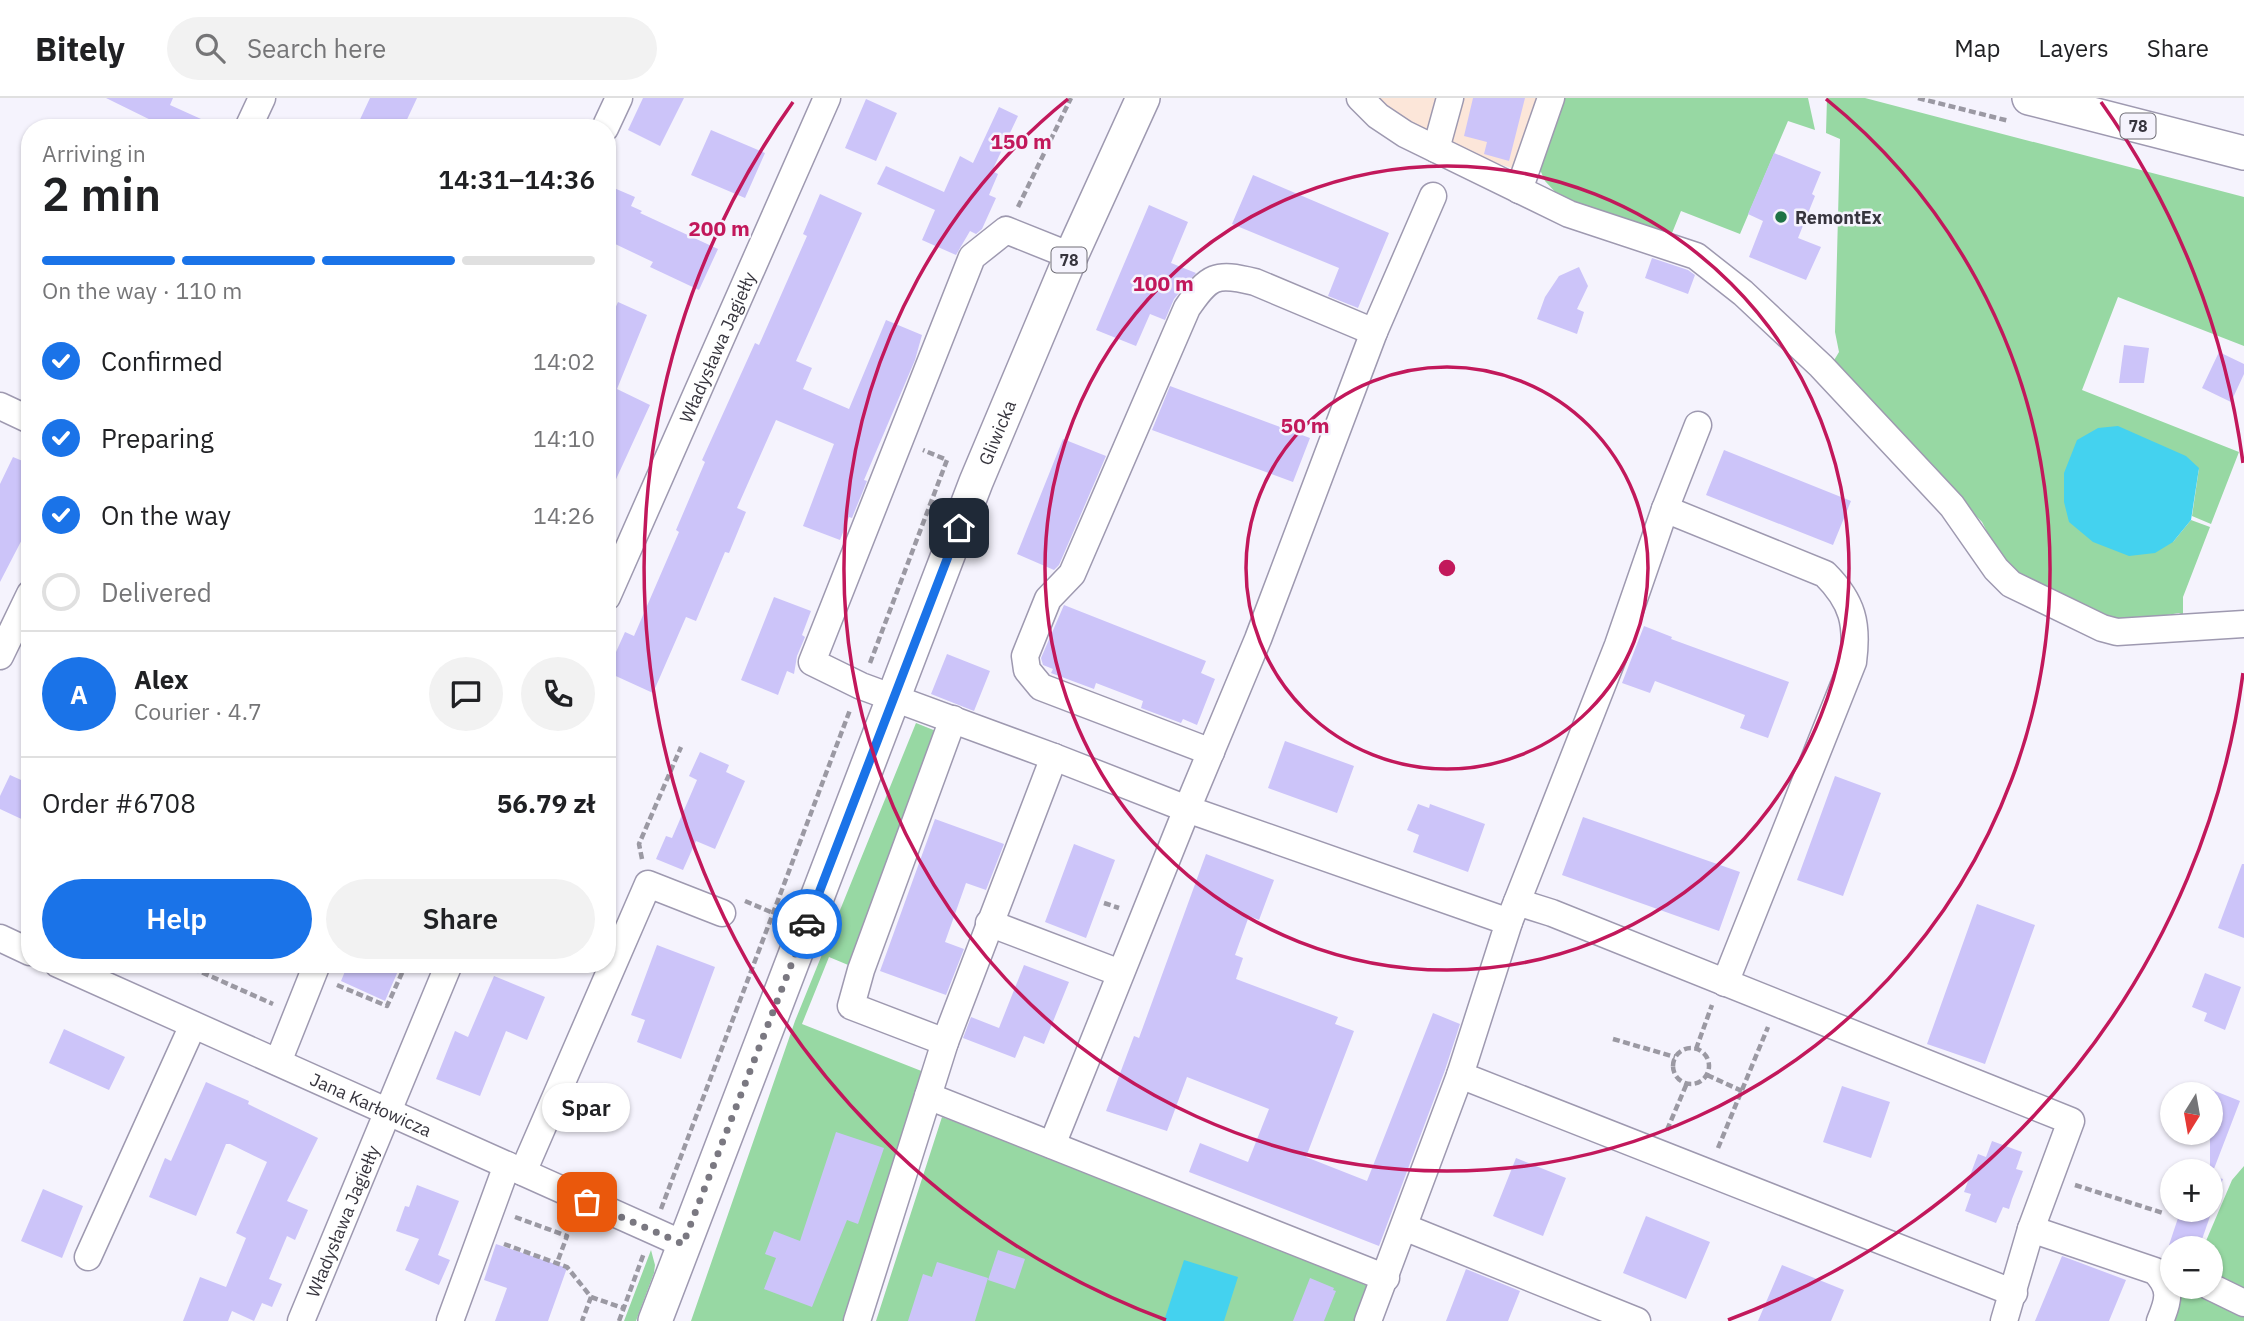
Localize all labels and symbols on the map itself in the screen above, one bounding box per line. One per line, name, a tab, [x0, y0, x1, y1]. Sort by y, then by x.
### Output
road number: 78	[2120, 114, 2156, 138]
text: 150 m	[990, 127, 1052, 155]
place label: RemontEx	[1795, 206, 1882, 229]
marker: RemontEx	[1773, 209, 1789, 225]
text: 200 m	[688, 214, 750, 242]
road number: 78	[1052, 248, 1086, 272]
street label: Władysława Jagiełły	[674, 268, 760, 426]
text: 100 m	[1132, 269, 1194, 297]
street label: Gliwicka	[973, 396, 1021, 468]
text: 50 m	[1281, 411, 1329, 439]
pin	[929, 498, 989, 558]
centre of rings	[1435, 556, 1459, 580]
courier	[772, 889, 842, 959]
street label: Jana Karłowicza	[307, 1067, 436, 1142]
north arrow	[2160, 1082, 2222, 1144]
callout: Spar	[543, 1083, 631, 1132]
street label: Władysława Jagiełły	[301, 1142, 384, 1301]
pin	[557, 1172, 617, 1232]

